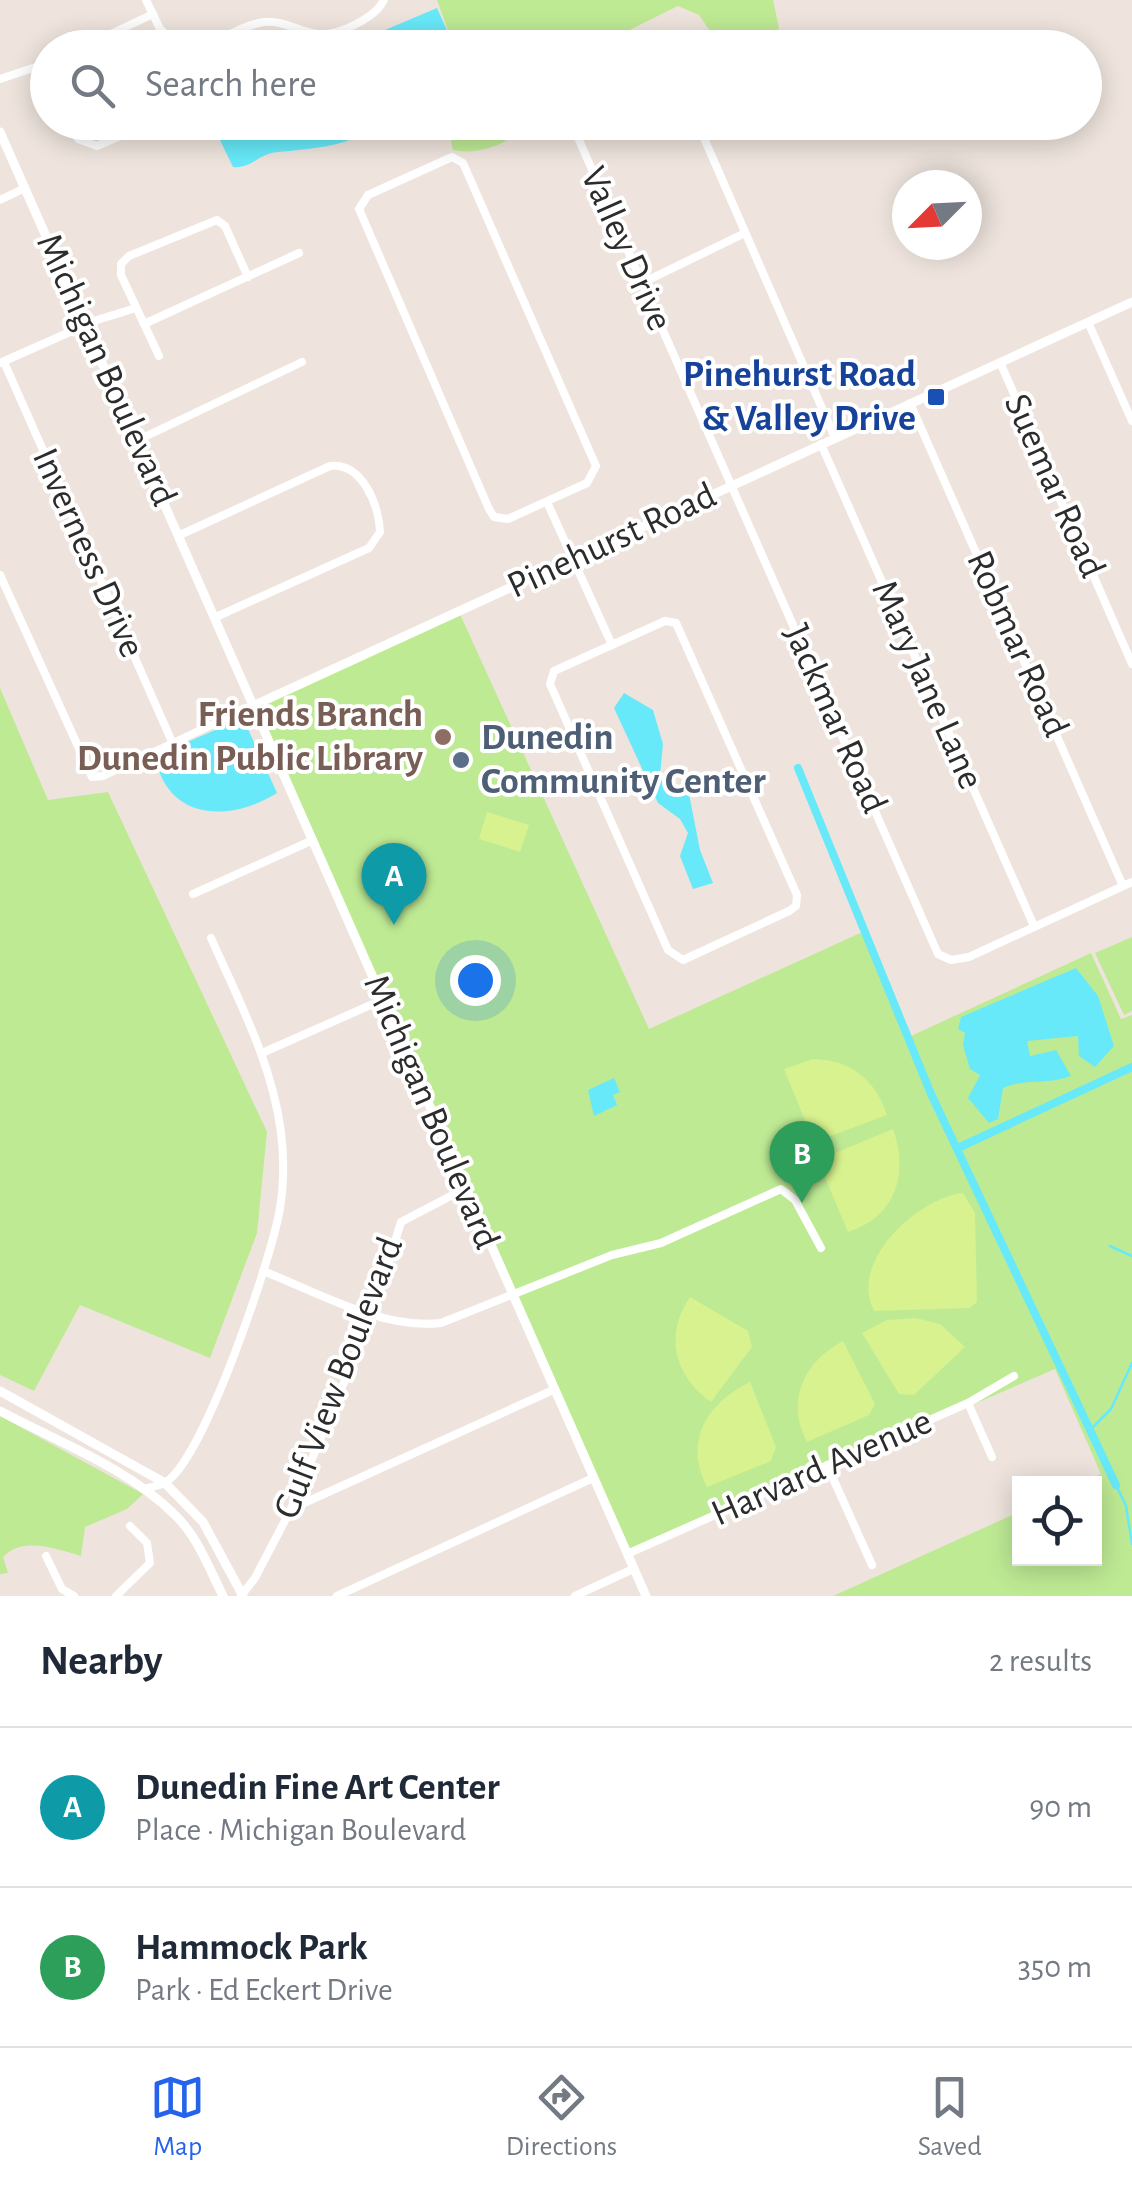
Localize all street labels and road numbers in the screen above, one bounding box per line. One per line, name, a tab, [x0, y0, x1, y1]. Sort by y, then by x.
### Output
street label: Valley Drive	[573, 161, 679, 337]
street label: Michigan Boulevard	[29, 228, 183, 512]
street label: Suemar Road	[997, 389, 1111, 583]
street label: Inverness Drive	[25, 443, 151, 663]
street label: Pinehurst Road	[502, 476, 722, 606]
street label: Robmar Road	[959, 545, 1075, 743]
street label: Mary Jane Lane	[864, 575, 990, 795]
street label: Jackmar Road	[777, 619, 893, 819]
street label: Michigan Boulevard	[356, 970, 506, 1254]
street label: Gulf View Boulevard	[268, 1232, 410, 1524]
street label: Harvard Avenue	[706, 1402, 938, 1534]

